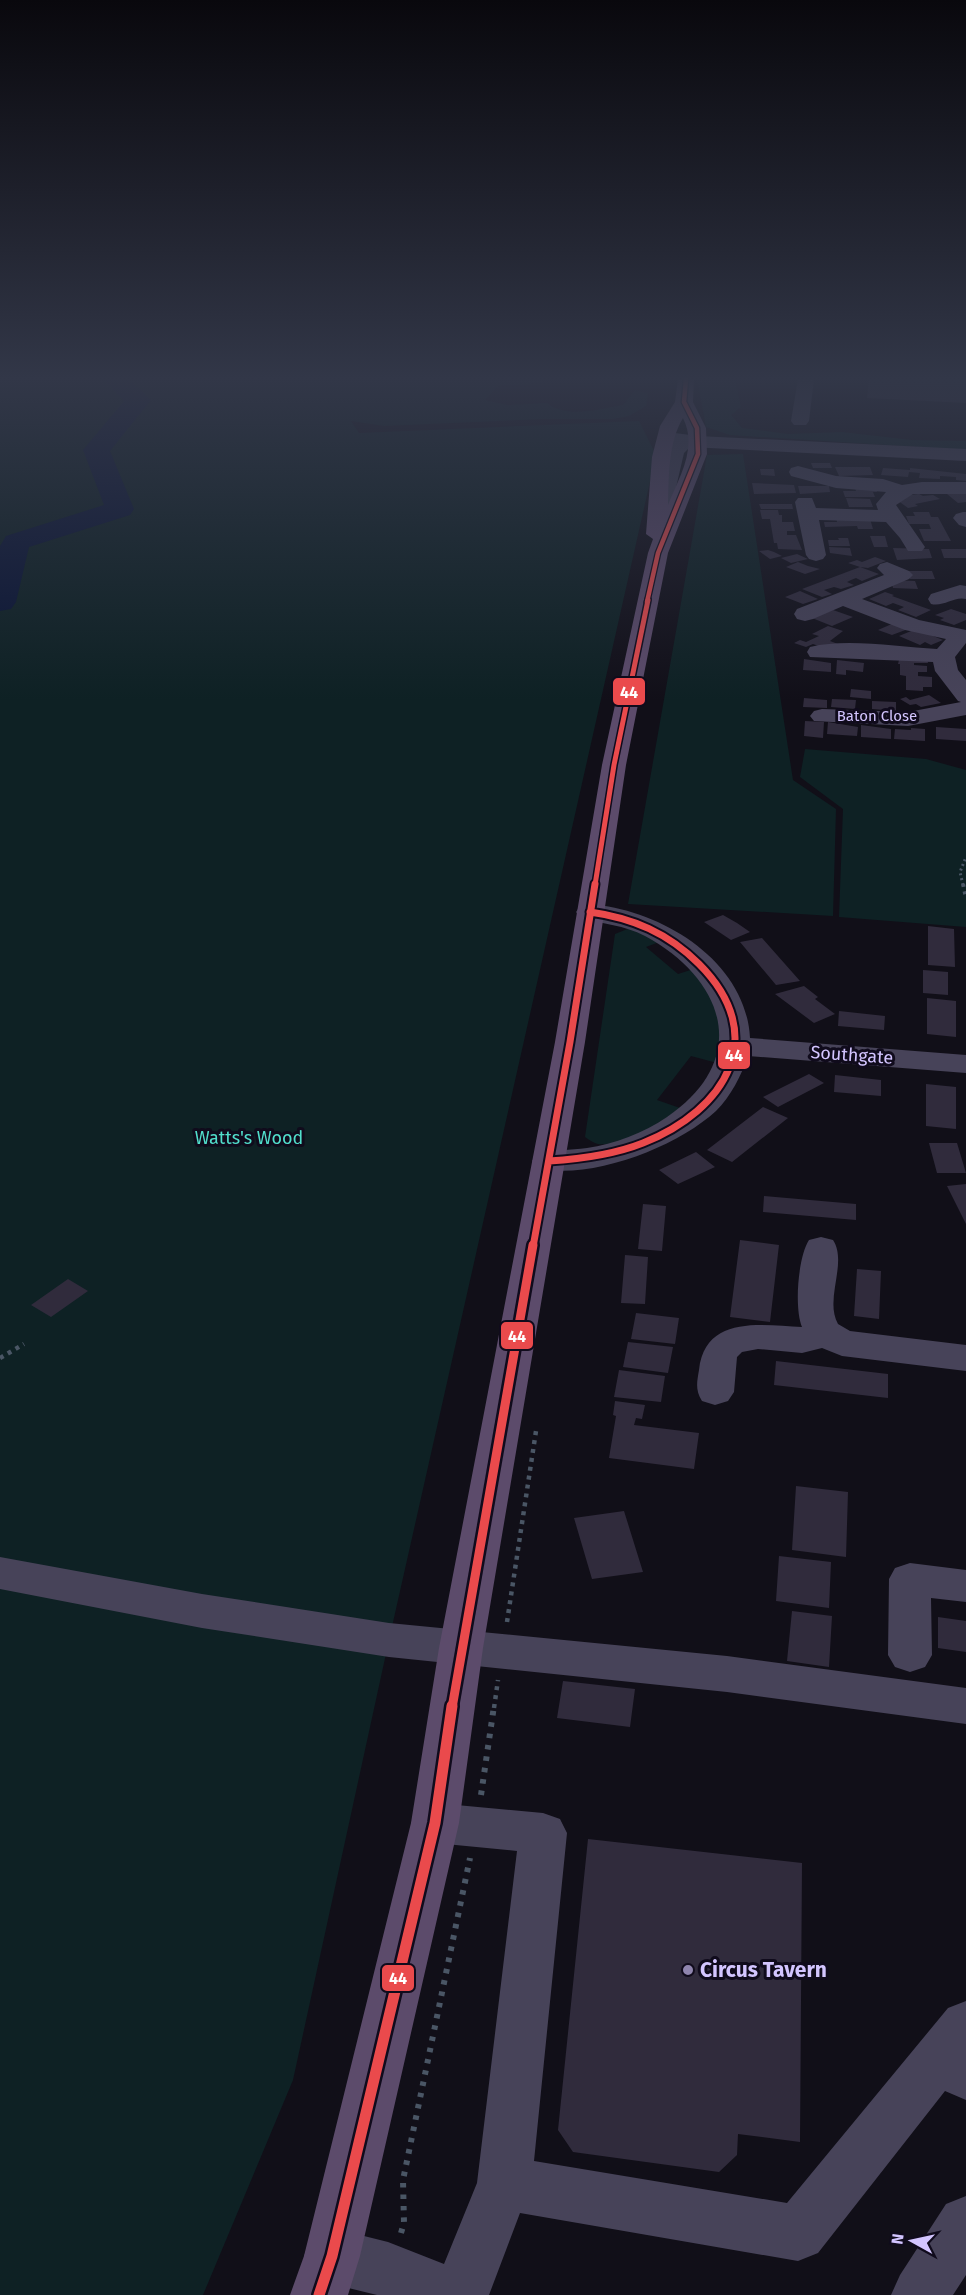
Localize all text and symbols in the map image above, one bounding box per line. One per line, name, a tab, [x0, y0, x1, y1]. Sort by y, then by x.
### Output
line badge: 44	[612, 677, 646, 706]
text: 44	[620, 683, 638, 702]
street label: Baton Close	[837, 707, 917, 725]
line badge: 44	[717, 1041, 751, 1070]
street label: Southgate	[810, 1041, 894, 1069]
text: 44	[725, 1046, 743, 1065]
park label: Watts's Wood	[195, 1127, 303, 1149]
line badge: 44	[500, 1321, 534, 1350]
text: 44	[508, 1327, 526, 1346]
place label: Circus Tavern	[700, 1957, 827, 1983]
marker: Circus Tavern	[681, 1963, 695, 1977]
line badge: 44	[381, 1964, 415, 1992]
text: 44	[389, 1969, 407, 1988]
north arrow	[882, 2211, 942, 2271]
text: N	[887, 2232, 908, 2246]

